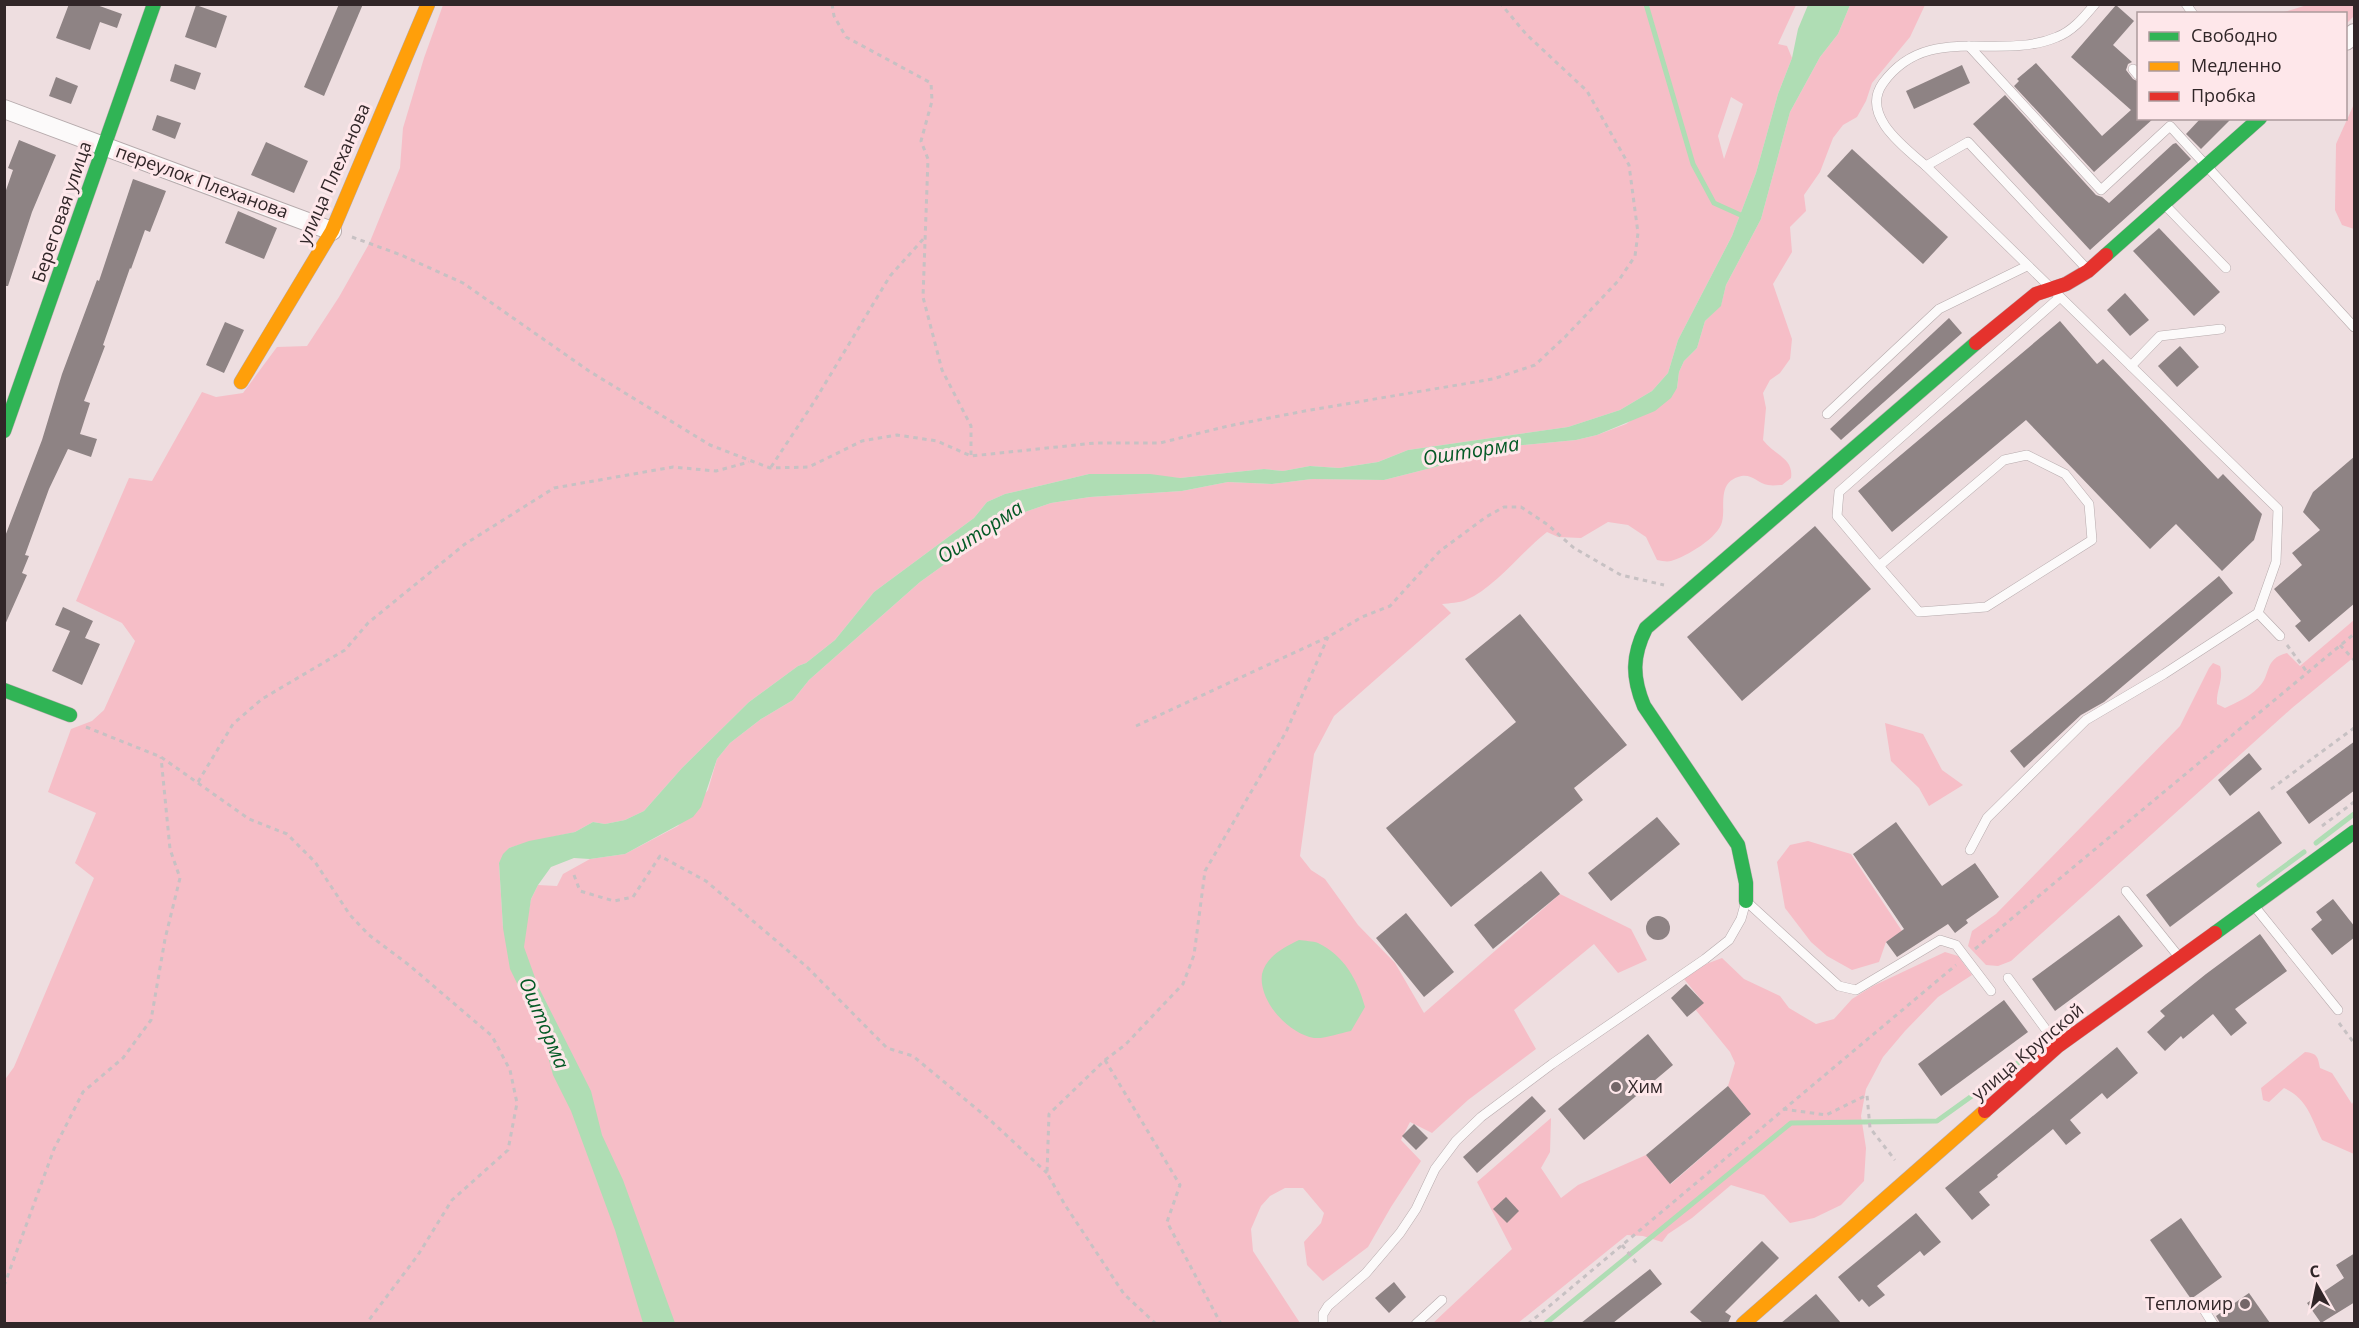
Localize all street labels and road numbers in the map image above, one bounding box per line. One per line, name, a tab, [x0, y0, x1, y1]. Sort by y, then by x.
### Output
street label: улица Плеханова	[291, 99, 375, 248]
street label: Береговая улица	[26, 138, 96, 285]
street label: переулок Плеханова	[113, 139, 292, 223]
street label: улица Крупской	[1966, 997, 2088, 1105]

